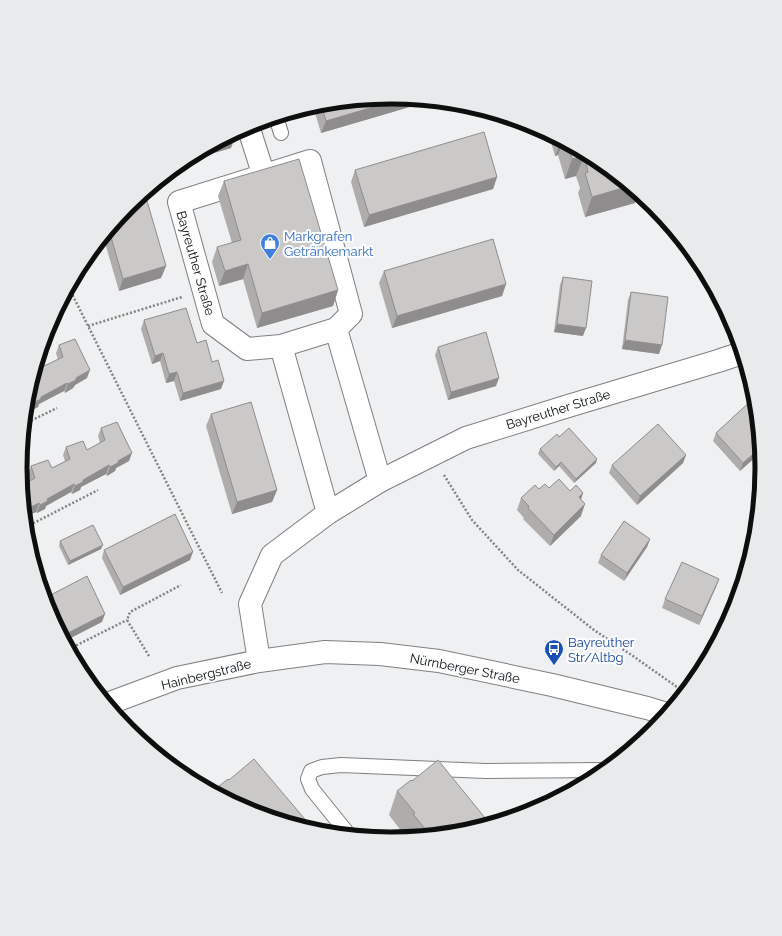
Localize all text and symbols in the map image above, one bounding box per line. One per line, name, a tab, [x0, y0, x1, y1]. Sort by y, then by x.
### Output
street label: Bayreuther Straße	[173, 209, 218, 317]
place label: Markgrafen Getränkemarkt	[284, 229, 374, 259]
shop icon: Markgrafen Getränkemarkt	[259, 232, 281, 260]
street label: Bayreuther Straße	[504, 386, 612, 432]
place label: Bayreuther Str/Altbg	[568, 635, 635, 665]
bus stop icon: Bayreuther Str/Altbg	[543, 638, 565, 666]
street label: Nürnberger Straße	[409, 650, 522, 687]
street label: Hainbergstraße	[160, 656, 253, 693]

